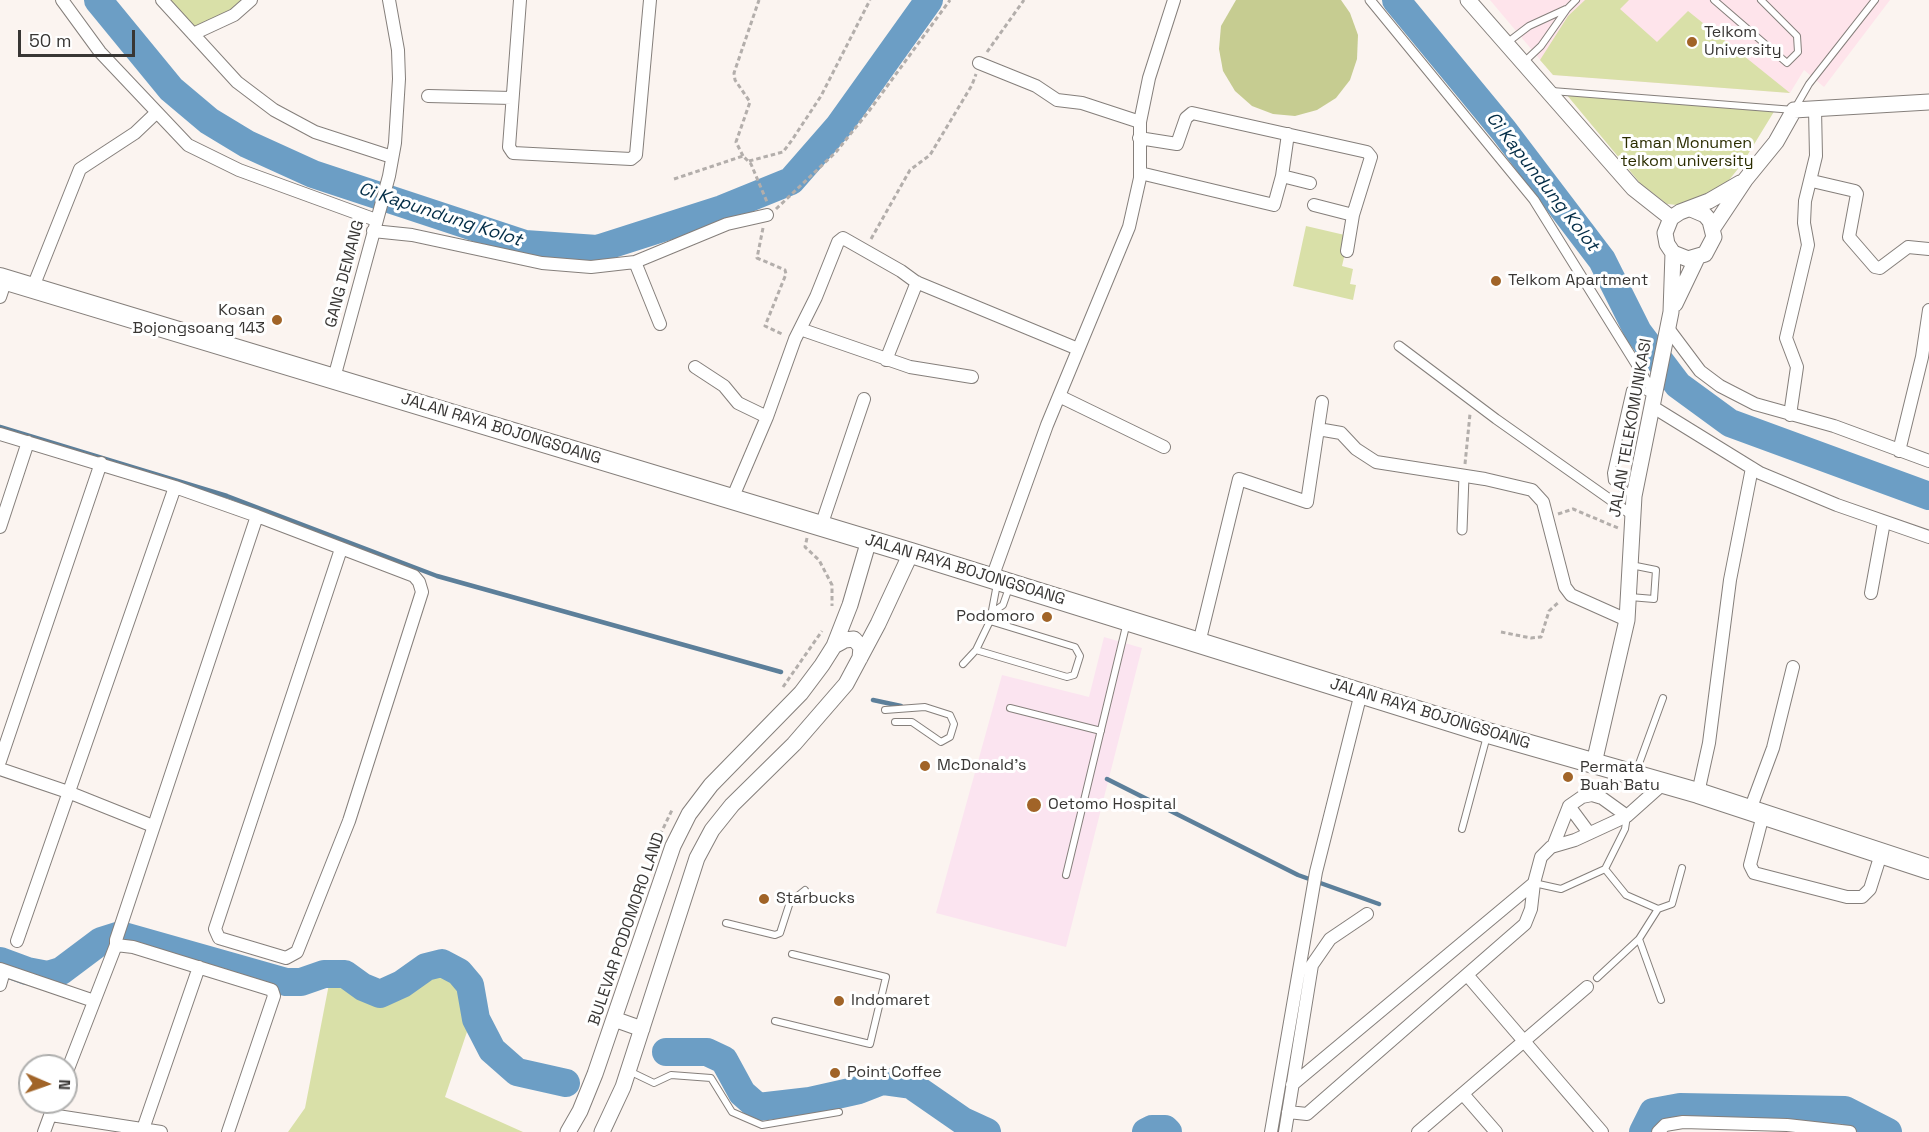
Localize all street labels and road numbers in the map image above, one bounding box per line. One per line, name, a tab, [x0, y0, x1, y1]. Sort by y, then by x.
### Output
street label: GANG DEMANG	[321, 218, 369, 330]
street label: JALAN TELEKOMUNIKASI	[1606, 337, 1656, 519]
street label: JALAN RAYA BOJONGSOANG	[399, 389, 603, 469]
street label: JALAN RAYA BOJONGSOANG	[863, 530, 1067, 610]
street label: JALAN RAYA BOJONGSOANG	[1328, 674, 1532, 754]
street label: BULEVAR PODOMORO LAND	[585, 830, 669, 1028]

